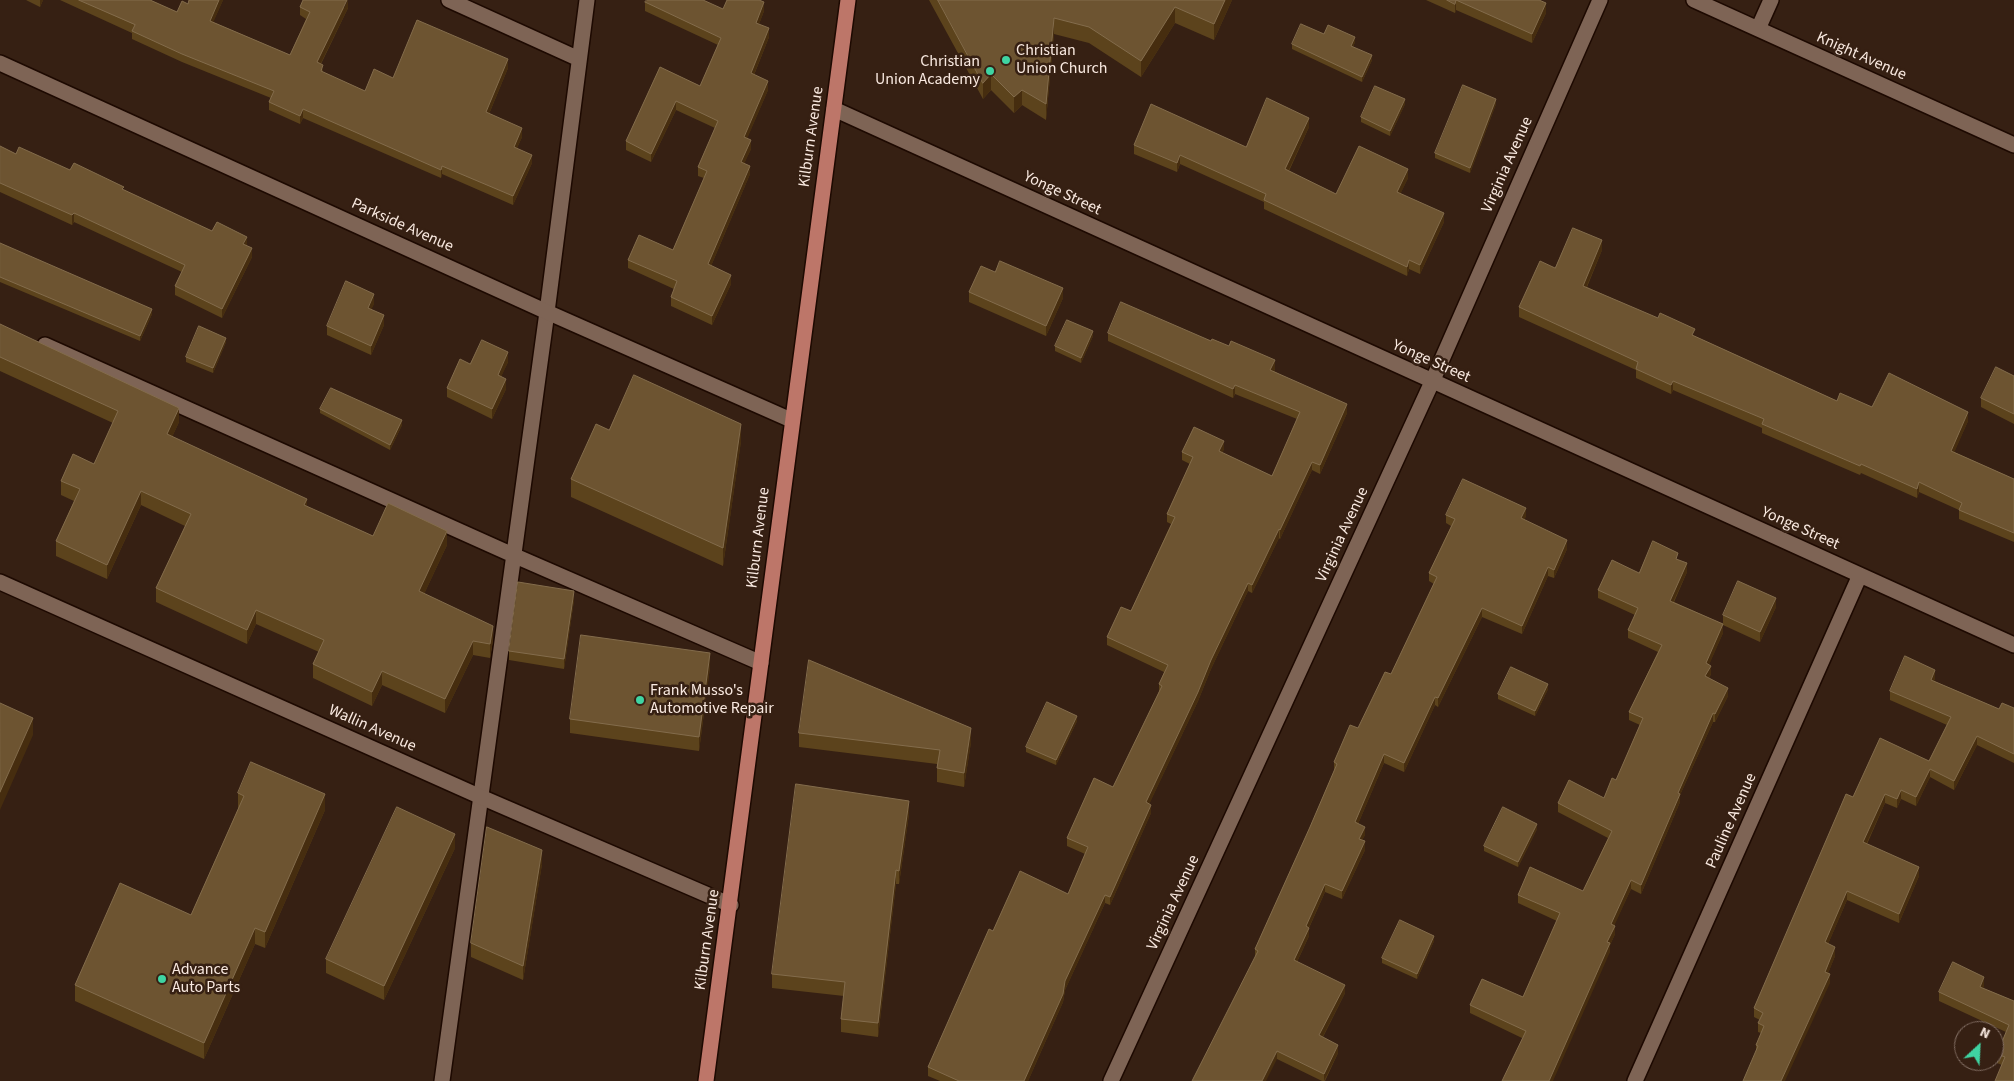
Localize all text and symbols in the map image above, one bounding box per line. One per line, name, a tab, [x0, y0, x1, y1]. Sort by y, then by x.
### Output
street label: Knight Avenue	[1813, 29, 1909, 85]
place label: Christian Union Church	[1016, 41, 1108, 79]
place label: Christian Union Academy	[875, 52, 980, 90]
marker: Christian Union Church	[1000, 54, 1012, 66]
marker: Christian Union Academy	[984, 65, 996, 77]
street label: Kilburn Avenue	[795, 85, 829, 189]
street label: Virginia Avenue	[1478, 114, 1538, 216]
street label: Yonge Street	[1020, 168, 1104, 220]
street label: Parkside Avenue	[348, 195, 456, 257]
street label: Yonge Street	[1389, 336, 1473, 388]
street label: Virginia Avenue	[1313, 484, 1373, 586]
street label: Kilburn Avenue	[743, 486, 775, 590]
street label: Yonge Street	[1758, 503, 1842, 555]
place label: Frank Musso's Automotive Repair	[650, 681, 774, 719]
marker: Frank Musso's Automotive Repair	[634, 694, 646, 706]
street label: Wallin Avenue	[325, 701, 419, 757]
street label: Pauline Avenue	[1702, 770, 1762, 872]
street label: Virginia Avenue	[1144, 852, 1204, 954]
street label: Kilburn Avenue	[691, 888, 725, 992]
place label: Advance Auto Parts	[172, 960, 240, 998]
marker: Advance Auto Parts	[156, 973, 168, 985]
north arrow	[1954, 1021, 2004, 1071]
text: N	[1976, 1022, 1993, 1044]

